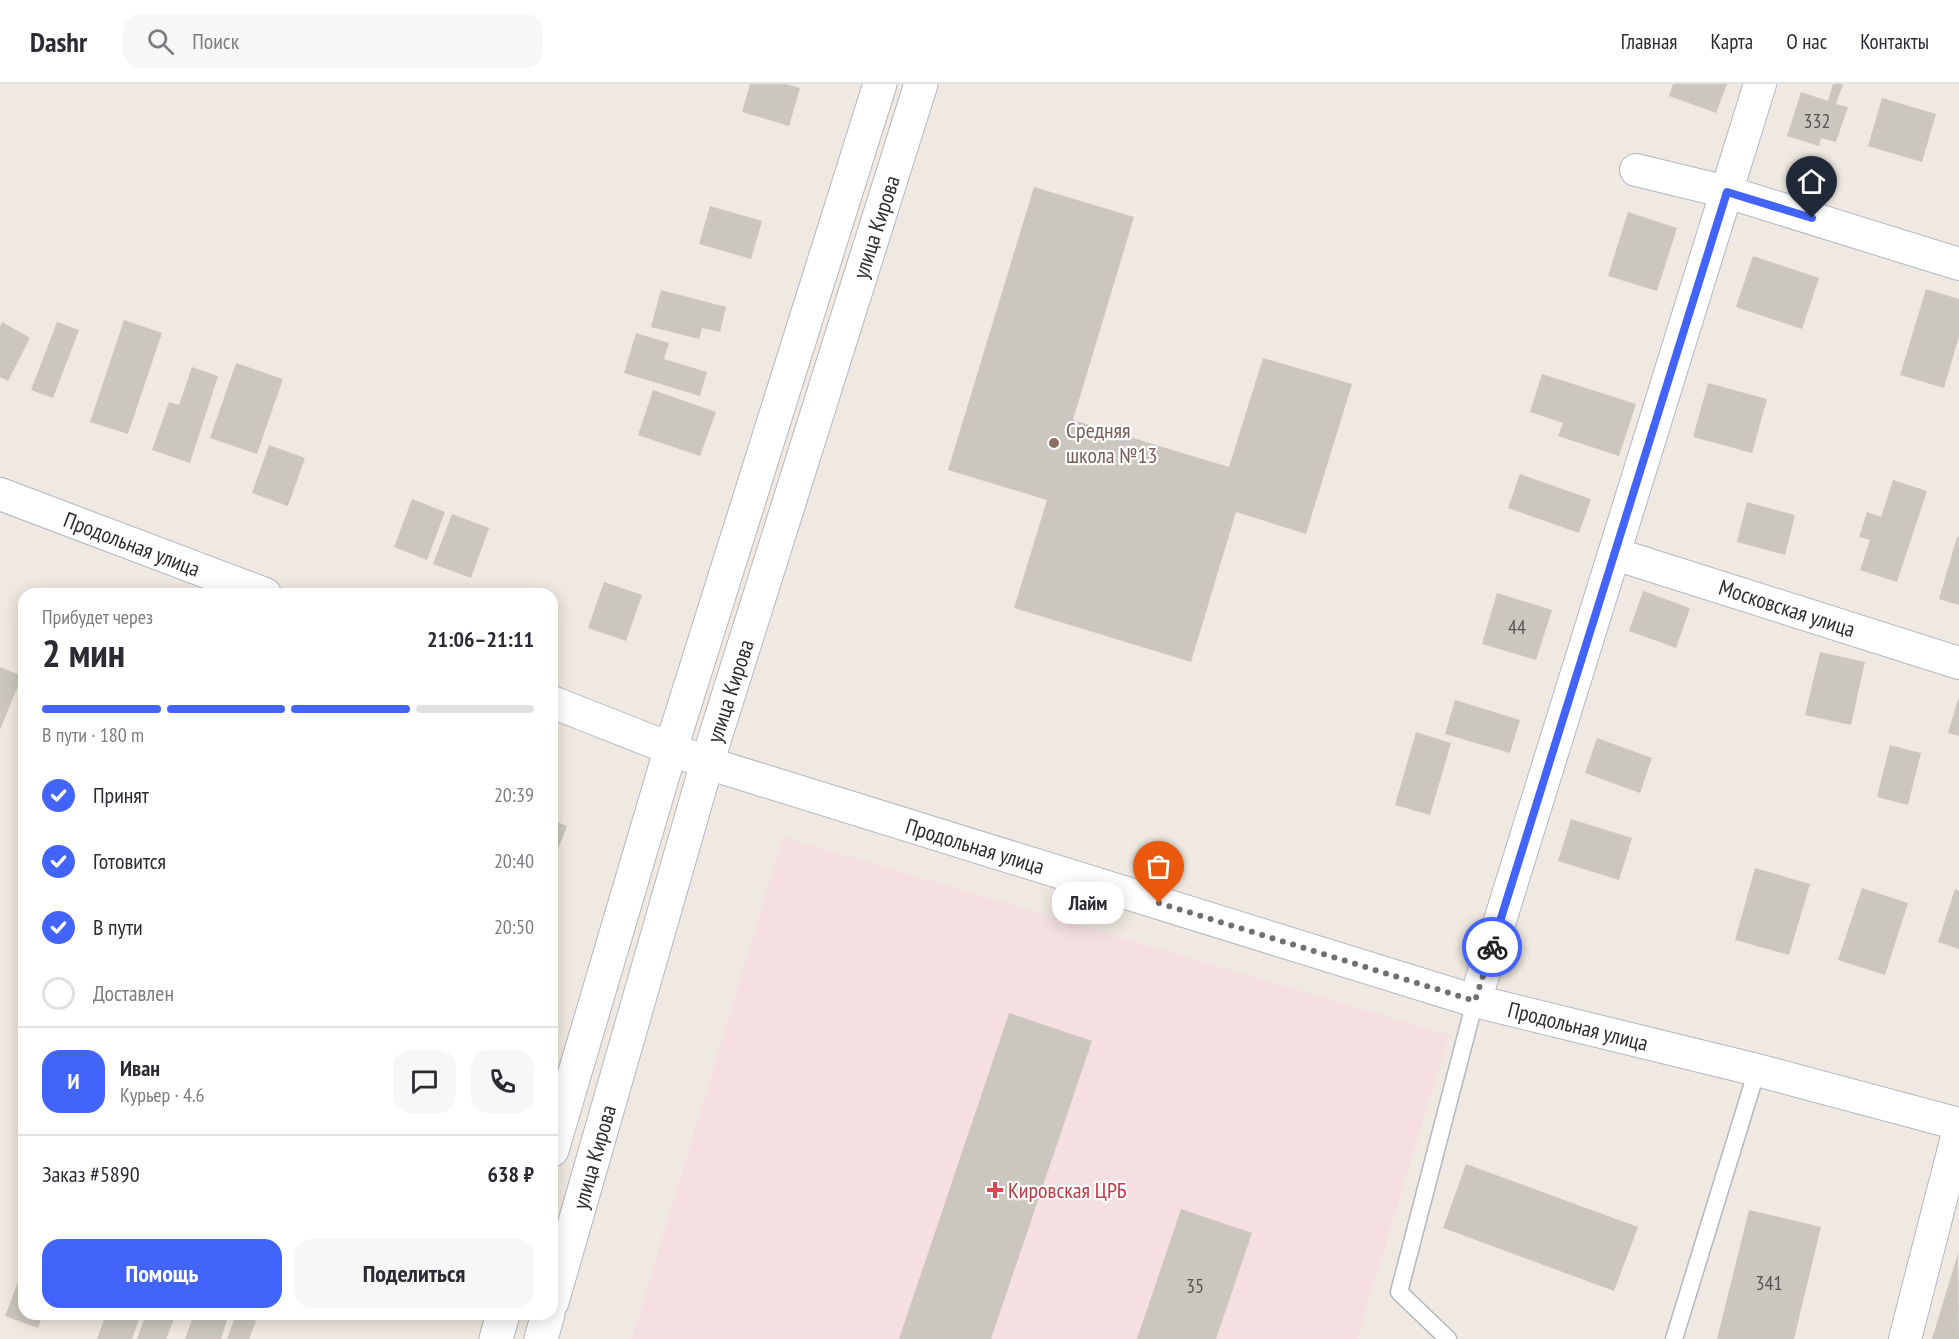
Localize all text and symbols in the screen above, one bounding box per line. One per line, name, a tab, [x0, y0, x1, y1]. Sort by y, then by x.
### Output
search box	[123, 14, 543, 68]
text: Dashr	[30, 23, 87, 60]
icon: search	[144, 25, 177, 58]
text: Поиск	[192, 27, 239, 55]
text: Главная	[1621, 28, 1677, 55]
text: Карта	[1710, 28, 1753, 55]
text: О нас	[1786, 28, 1827, 55]
text: Контакты	[1860, 28, 1929, 55]
house number: 332	[1804, 108, 1831, 134]
pin	[1786, 156, 1837, 218]
icon: home	[1795, 165, 1828, 198]
street label: улица Кирова	[846, 172, 906, 282]
place label: Средняя школа №13	[1066, 416, 1157, 469]
marker: Средняя школа №13	[1047, 436, 1061, 450]
street label: Продольная улица	[60, 505, 204, 583]
street label: Московская улица	[1715, 573, 1859, 643]
text: Прибудет через	[42, 604, 153, 630]
house number: 44	[1508, 614, 1526, 640]
text: 21:06–21:11	[427, 625, 534, 653]
text: 2 мин	[42, 627, 125, 678]
street label: улица Кирова	[700, 636, 760, 746]
text: В пути · 180 m	[42, 722, 144, 748]
icon: check	[42, 779, 75, 812]
text: Принят	[93, 781, 149, 809]
text: 20:39	[494, 782, 534, 808]
street label: Продольная улица	[902, 812, 1048, 880]
pin	[1133, 841, 1184, 903]
icon: check	[42, 845, 75, 878]
text: Готовится	[93, 847, 166, 875]
text: 20:40	[494, 848, 534, 874]
icon: bag	[1142, 850, 1175, 883]
callout: Лайм	[1051, 882, 1123, 924]
text: Лайм	[1069, 890, 1107, 916]
icon: check	[42, 911, 75, 944]
text: В пути	[93, 913, 143, 941]
text: 20:50	[494, 914, 534, 940]
courier	[1462, 917, 1522, 977]
icon: bike	[1476, 931, 1509, 964]
text: Доставлен	[93, 979, 174, 1007]
street label: Продольная улица	[1505, 995, 1651, 1057]
button: chat	[393, 1050, 456, 1113]
button: phone	[471, 1050, 534, 1113]
text: Иван	[120, 1054, 160, 1082]
text: И	[67, 1067, 80, 1095]
text: Курьер · 4.6	[120, 1082, 205, 1108]
street label: улица Кирова	[566, 1102, 622, 1212]
text: Заказ #5890	[42, 1160, 140, 1188]
text: 638 ₽	[487, 1160, 534, 1188]
place label: Кировская ЦРБ	[1008, 1176, 1127, 1204]
marker: Кировская ЦРБ	[986, 1181, 1004, 1199]
button: Помощь	[42, 1239, 282, 1308]
button: Поделиться	[294, 1239, 534, 1308]
house number: 341	[1756, 1270, 1783, 1296]
house number: 35	[1186, 1273, 1204, 1299]

